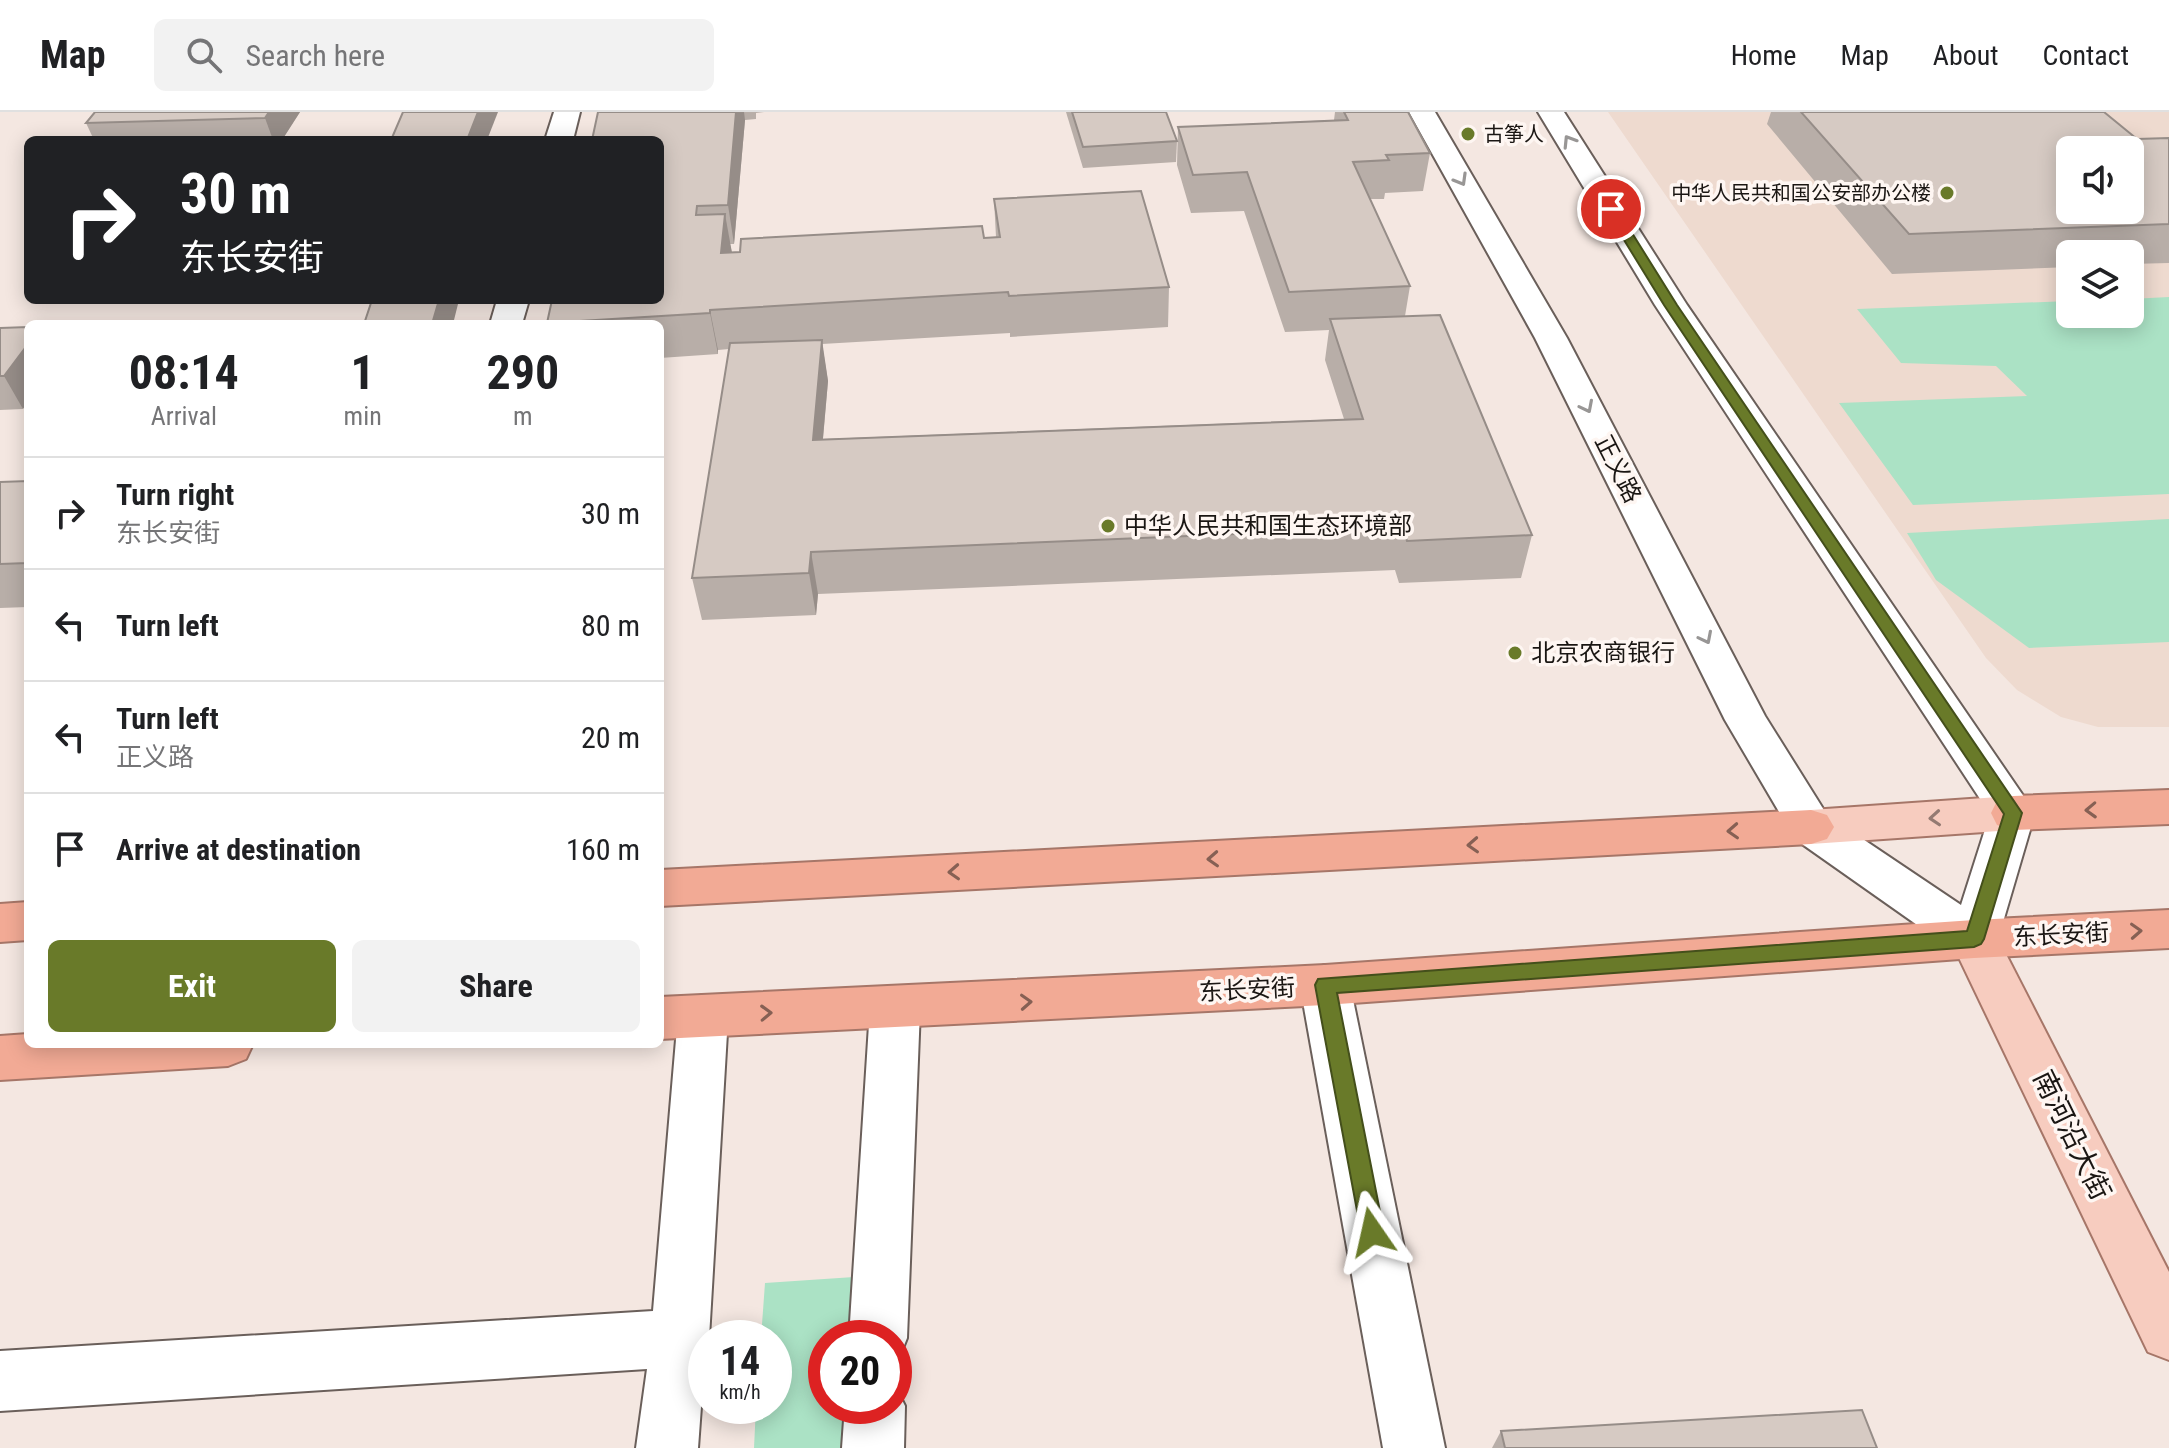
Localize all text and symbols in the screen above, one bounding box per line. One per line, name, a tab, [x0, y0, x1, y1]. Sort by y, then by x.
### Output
search box	[154, 19, 714, 91]
text: Map	[40, 33, 106, 77]
icon: search	[182, 33, 226, 77]
text: Search here	[246, 38, 385, 73]
text: Home	[1731, 39, 1796, 72]
text: Map	[1840, 39, 1889, 72]
text: About	[1933, 39, 1999, 72]
text: Contact	[2043, 39, 2129, 72]
place label: 古筝人	[1484, 122, 1544, 146]
marker: 古筝人	[1459, 125, 1477, 143]
one-way arrow	[1563, 135, 1578, 150]
map controls	[2056, 136, 2144, 328]
button: sound	[2056, 136, 2144, 224]
text: 30 m	[180, 161, 291, 227]
icon: right	[48, 168, 152, 272]
one-way arrow	[1451, 171, 1467, 186]
pin	[1577, 175, 1645, 243]
place label: 中华人民共和国公安部办公楼	[1671, 181, 1931, 205]
marker: 中华人民共和国公安部办公楼	[1938, 184, 1956, 202]
icon: arrive	[1589, 187, 1633, 231]
text: 东长安街	[180, 237, 324, 279]
button: layers	[2056, 240, 2144, 328]
text: 08:14	[129, 344, 239, 401]
text: 1	[351, 344, 375, 401]
text: 290	[486, 344, 559, 401]
one-way arrow	[1577, 399, 1592, 414]
text: Arrival	[151, 401, 217, 431]
text: min	[344, 401, 382, 431]
text: m	[513, 401, 533, 431]
street label: 正义路	[1589, 431, 1647, 507]
text: Turn right	[116, 477, 234, 512]
icon: right	[48, 491, 92, 535]
text: 30 m	[581, 496, 640, 531]
place label: 中华人民共和国生态环境部	[1124, 512, 1412, 540]
marker: 中华人民共和国生态环境部	[1099, 517, 1117, 535]
text: 东长安街	[116, 518, 220, 548]
icon: left	[48, 603, 92, 647]
text: Turn left	[116, 608, 219, 643]
text: 80 m	[581, 608, 640, 643]
one-way arrow	[1696, 630, 1711, 645]
place label: 北京农商银行	[1531, 639, 1675, 667]
marker: 北京农商银行	[1506, 644, 1524, 662]
text: Turn left	[116, 701, 219, 736]
icon: left	[48, 715, 92, 759]
text: 20 m	[581, 720, 640, 755]
text: 正义路	[116, 742, 194, 772]
one-way arrow	[2084, 801, 2097, 818]
one-way arrow	[1929, 809, 1942, 826]
one-way arrow	[1726, 823, 1739, 840]
icon: arrive	[48, 827, 92, 871]
text: Arrive at destination	[116, 832, 361, 867]
text: 160 m	[566, 832, 640, 867]
one-way arrow	[1466, 836, 1479, 853]
one-way arrow	[1206, 850, 1219, 867]
one-way arrow	[947, 864, 960, 881]
street label: 东长安街	[2012, 919, 2110, 951]
one-way arrow	[2130, 923, 2143, 940]
button: Exit	[48, 940, 336, 1032]
button: Share	[352, 940, 640, 1032]
street label: 东长安街	[1198, 974, 1296, 1006]
one-way arrow	[1020, 993, 1033, 1010]
one-way arrow	[760, 1005, 773, 1022]
street label: 南河沿大街	[2026, 1065, 2118, 1205]
position arrow	[1330, 1190, 1414, 1274]
speed limit sign: 20	[808, 1320, 912, 1424]
text: 14	[720, 1338, 760, 1385]
text: km/h	[719, 1380, 761, 1404]

